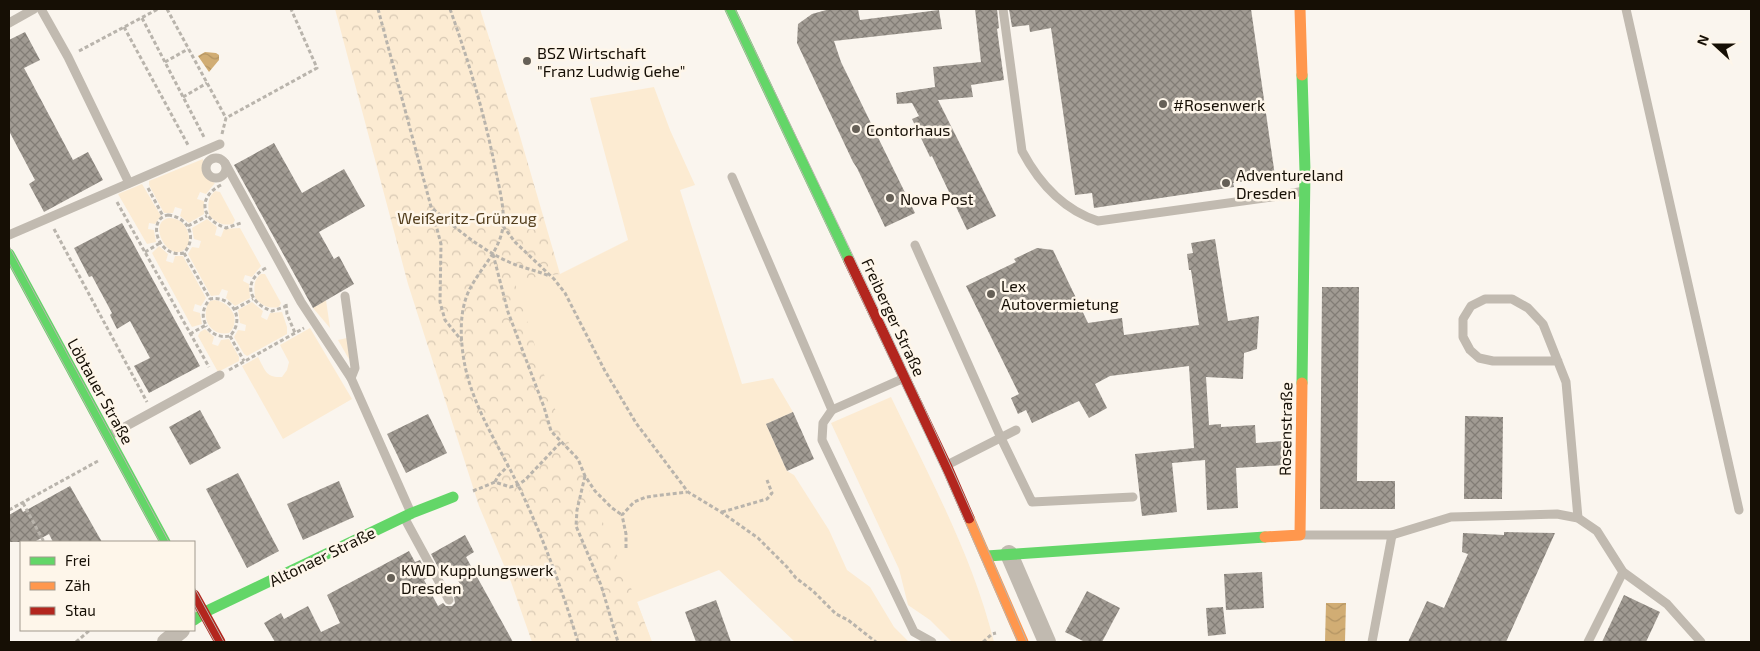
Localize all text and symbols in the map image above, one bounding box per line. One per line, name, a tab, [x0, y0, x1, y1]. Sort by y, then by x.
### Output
north arrow	[1690, 20, 1740, 70]
text: N	[1693, 32, 1712, 48]
place label: BSZ Wirtschaft "Franz Ludwig Gehe"	[537, 43, 685, 80]
marker: BSZ Wirtschaft "Franz Ludwig Gehe"	[521, 55, 533, 67]
place label: #Rosenwerk	[1173, 95, 1265, 114]
marker: #Rosenwerk	[1157, 98, 1169, 110]
place label: Contorhaus	[866, 120, 950, 139]
marker: Contorhaus	[850, 123, 862, 135]
place label: Adventureland Dresden	[1236, 165, 1343, 202]
marker: Adventureland Dresden	[1220, 177, 1232, 189]
place label: Nova Post	[900, 189, 974, 208]
marker: Nova Post	[884, 192, 896, 204]
park label: Weißeritz-Grünzug	[397, 208, 537, 227]
street label: Freiberger Straße	[858, 255, 930, 379]
place label: Lex Autovermietung	[1001, 276, 1119, 313]
marker: Lex Autovermietung	[985, 288, 997, 300]
street label: Löbtauer Straße	[64, 335, 138, 447]
street label: Rosenstraße	[1275, 382, 1295, 476]
street label: Altonaer Straße	[266, 522, 378, 590]
legend	[20, 541, 195, 631]
text: Frei	[65, 551, 90, 569]
place label: KWD Kupplungswerk Dresden	[401, 560, 553, 597]
marker: KWD Kupplungswerk Dresden	[385, 572, 397, 584]
text: Zäh	[65, 576, 90, 594]
text: Stau	[65, 601, 96, 619]

